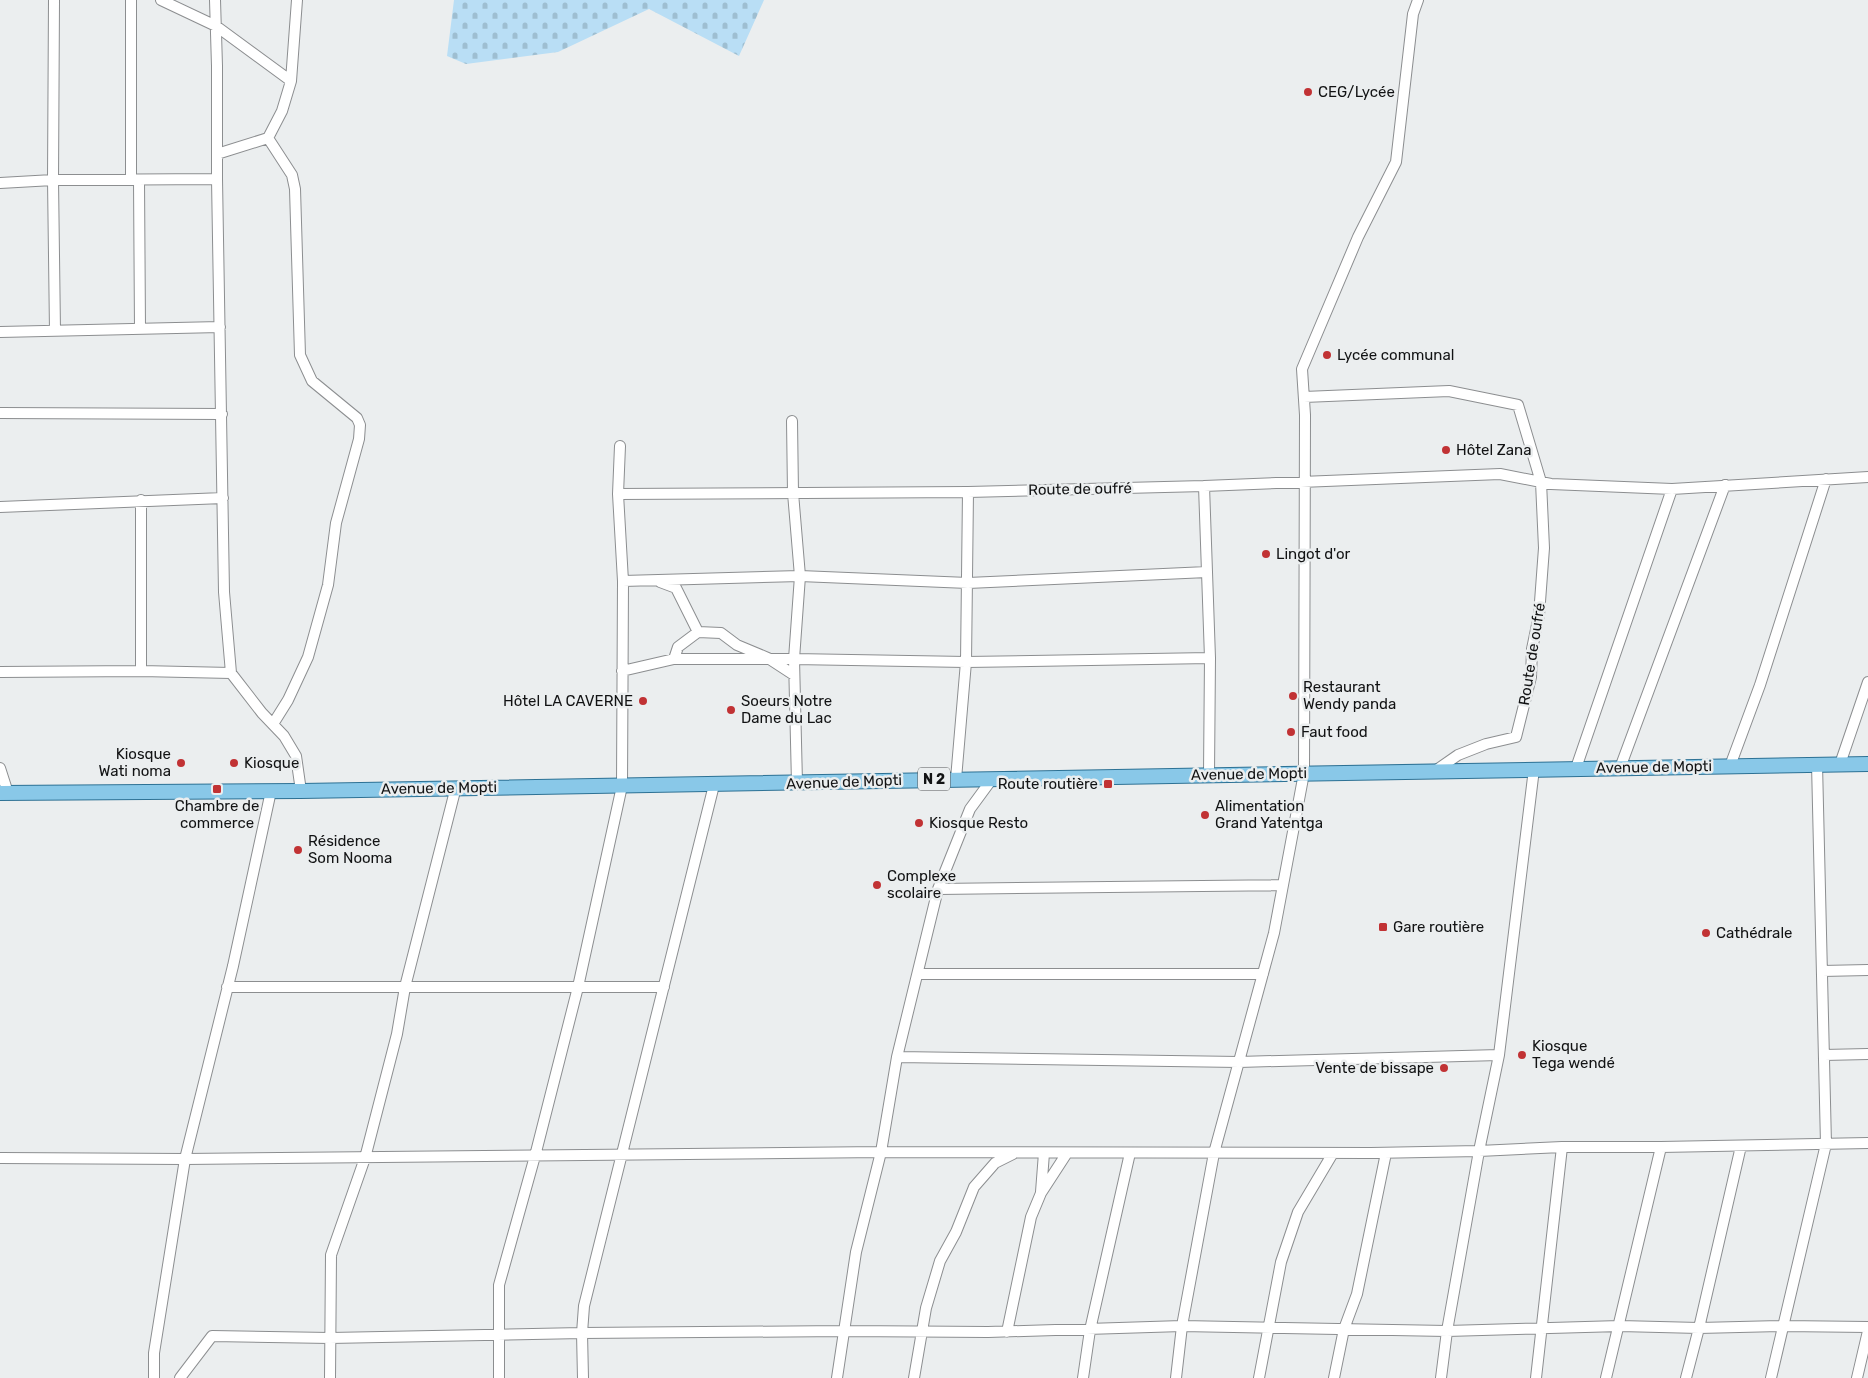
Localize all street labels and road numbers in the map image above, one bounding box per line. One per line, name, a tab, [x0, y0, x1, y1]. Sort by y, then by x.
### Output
street label: Route de oufré	[1028, 479, 1132, 499]
street label: Route de oufré	[1515, 601, 1549, 707]
street label: Avenue de Mopti	[1596, 757, 1712, 777]
street label: Avenue de Mopti	[1191, 764, 1307, 784]
road number: N 2	[918, 768, 950, 791]
street label: Avenue de Mopti	[786, 771, 902, 793]
street label: Avenue de Mopti	[381, 778, 497, 798]

